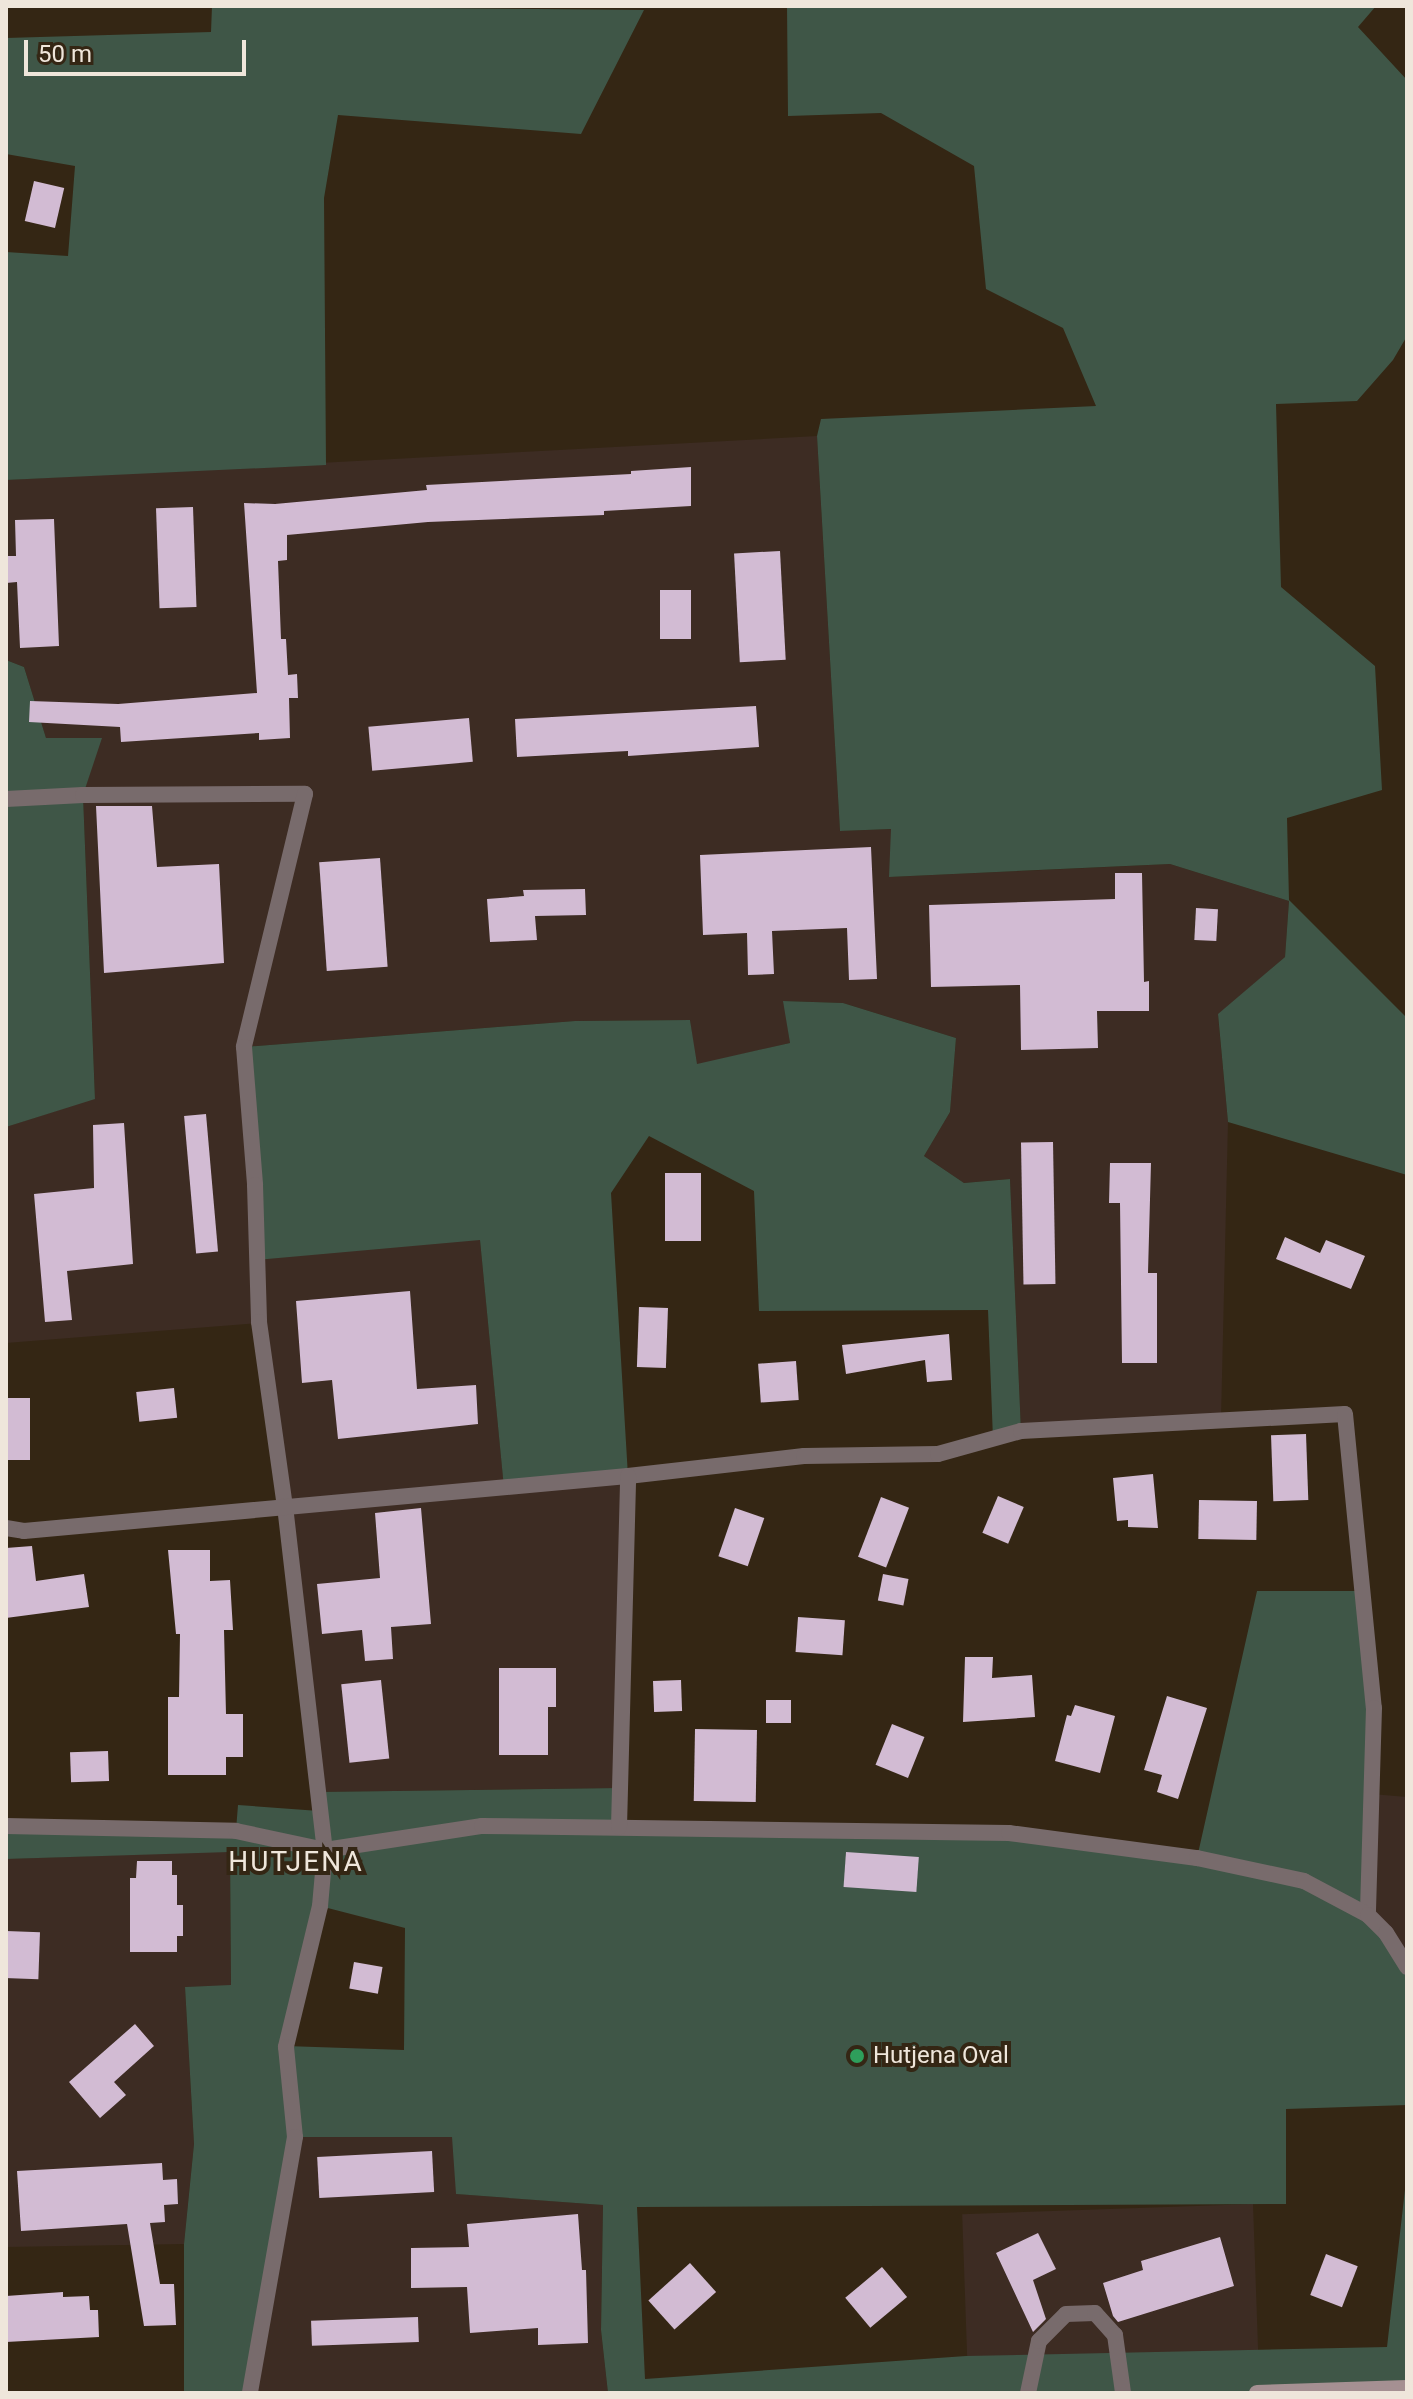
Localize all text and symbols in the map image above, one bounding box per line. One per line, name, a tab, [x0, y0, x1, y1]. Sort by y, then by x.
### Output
scale bar	[28, 24, 250, 74]
text: 50 m	[38, 40, 92, 68]
district label: HUTJENA	[228, 1845, 364, 1879]
place label: Hutjena Oval	[873, 2042, 1009, 2070]
marker: Hutjena Oval	[848, 2047, 866, 2065]

